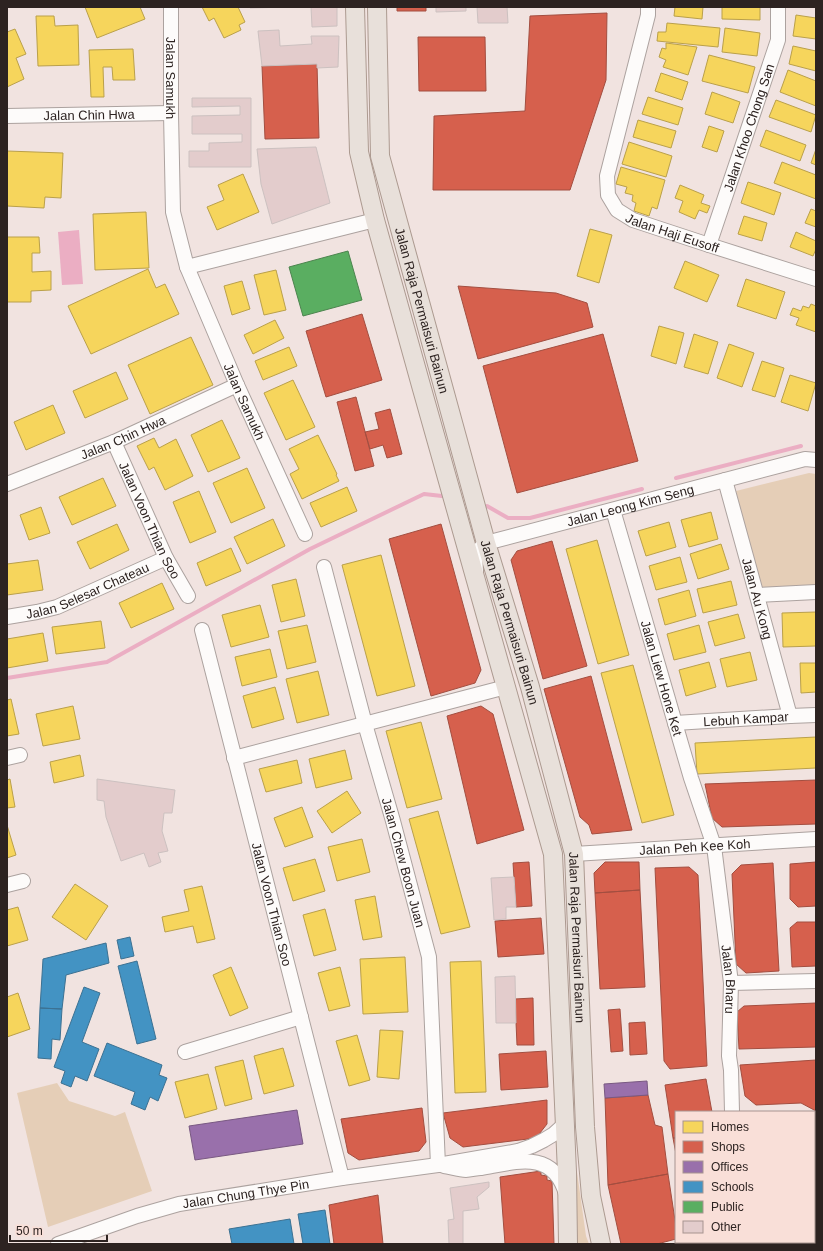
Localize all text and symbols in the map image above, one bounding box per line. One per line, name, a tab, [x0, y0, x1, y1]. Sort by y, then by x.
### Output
street label: Jalan Samukh	[163, 37, 179, 119]
street label: Jalan Khoo Chong San	[720, 62, 777, 193]
street label: Jalan Chin Hwa	[43, 106, 135, 123]
street label: Jalan Haji Eusoff	[623, 210, 721, 255]
street label: Jalan Raja Permaisuri Bainun	[392, 226, 452, 395]
street label: Jalan Samukh	[221, 361, 268, 442]
street label: Jalan Chin Hwa	[78, 411, 168, 462]
street label: Jalan Voon Thian Soo	[116, 459, 184, 581]
street label: Jalan Leong Kim Seng	[565, 481, 695, 529]
street label: Jalan Raja Permaisuri Bainun	[478, 538, 542, 706]
street label: Jalan Au Kong	[739, 556, 776, 641]
street label: Jalan Selesar Chateau	[25, 559, 151, 621]
street label: Jalan Liew Hone Ket	[638, 619, 686, 738]
street label: Lebuh Kampar	[703, 709, 790, 729]
street label: Jalan Chew Boon Juan	[379, 796, 428, 929]
street label: Jalan Peh Kee Koh	[639, 836, 751, 857]
street label: Jalan Voon Thian Soo	[249, 841, 295, 968]
street label: Jalan Raja Permaisuri Bainun	[566, 851, 588, 1023]
street label: Jalan Bharu	[719, 944, 739, 1014]
legend	[675, 1111, 815, 1243]
text: Homes	[711, 1120, 749, 1134]
text: Shops	[711, 1140, 745, 1154]
text: Offices	[711, 1160, 748, 1174]
street label: Jalan Chung Thye Pin	[181, 1176, 310, 1211]
text: Schools	[711, 1180, 754, 1194]
text: Public	[711, 1200, 744, 1214]
scale bar	[10, 1217, 107, 1243]
text: Other	[711, 1220, 741, 1234]
text: 50 m	[16, 1224, 43, 1238]

